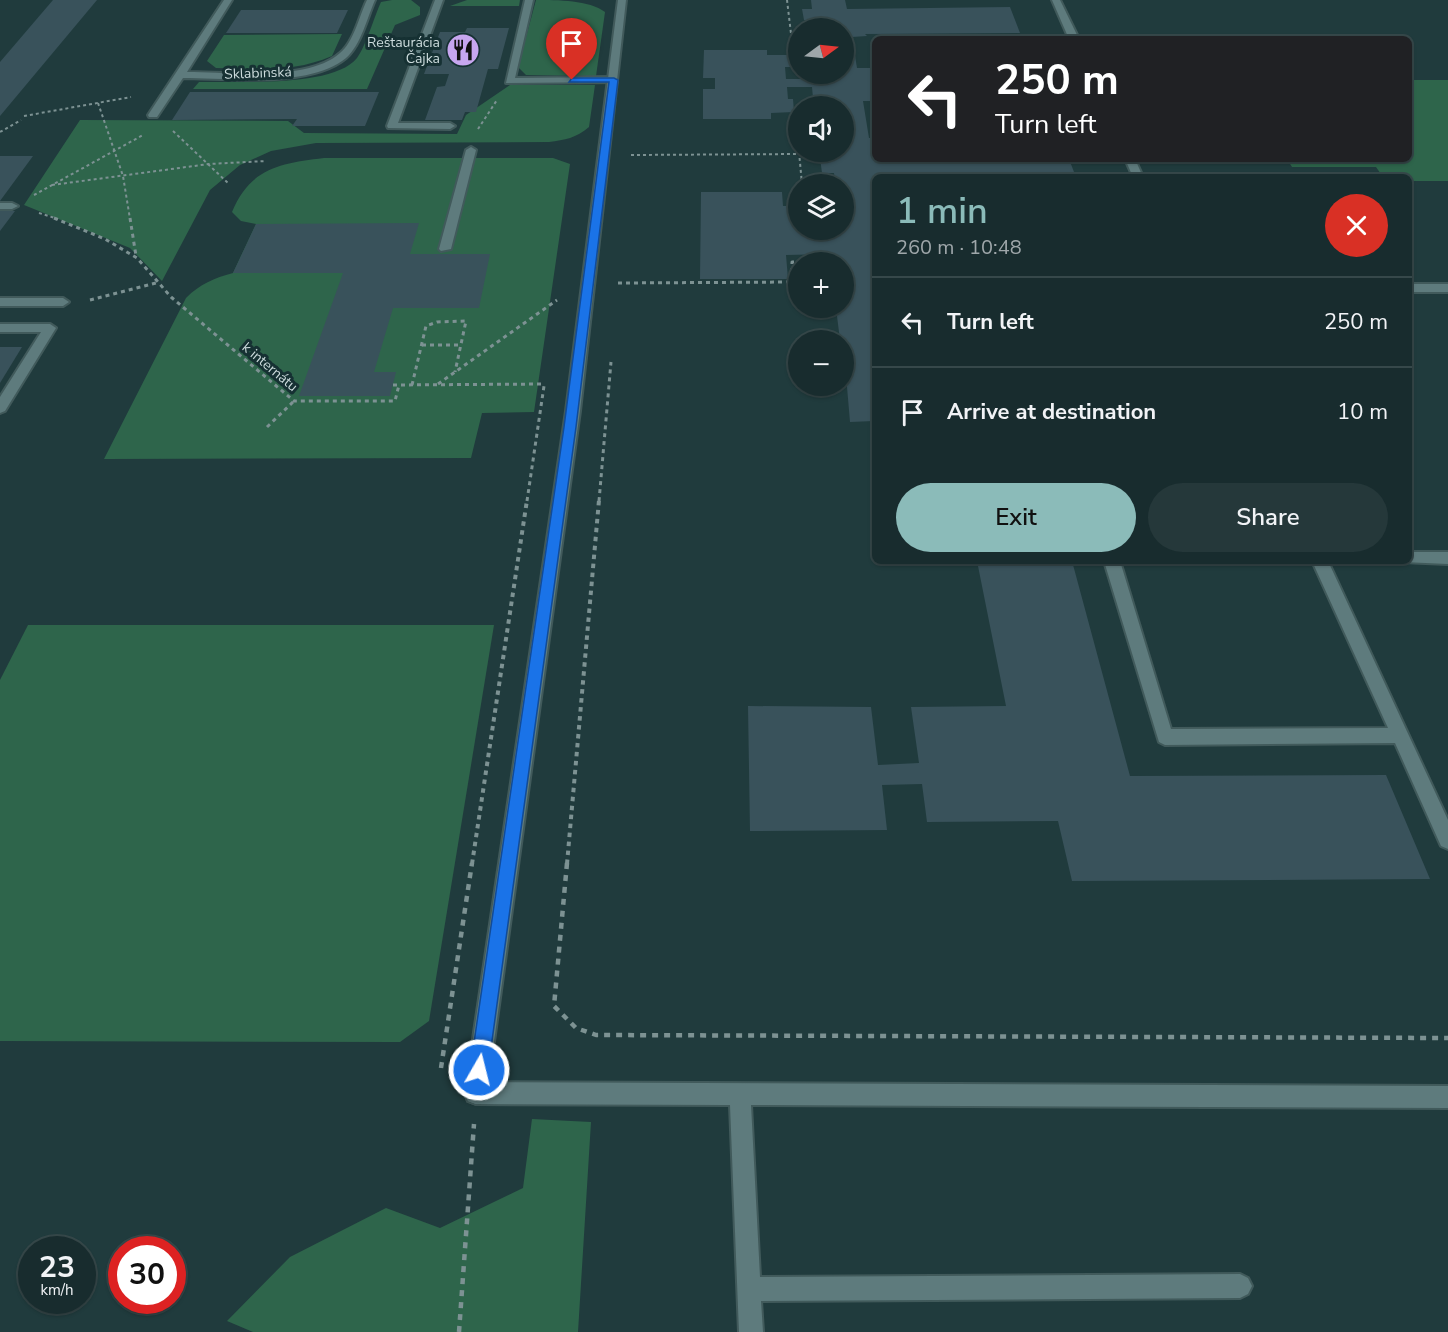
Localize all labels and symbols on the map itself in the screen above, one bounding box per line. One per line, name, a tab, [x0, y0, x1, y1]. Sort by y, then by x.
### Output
pin	[546, 18, 597, 80]
north arrow	[788, 18, 854, 84]
restaurant icon: Reštaurácia Čajka	[445, 32, 481, 68]
place label: Reštaurácia Čajka	[367, 33, 440, 68]
street label: Sklabinská	[224, 62, 292, 84]
street label: k internátu	[238, 338, 302, 396]
position arrow	[447, 1038, 511, 1102]
speed limit sign: 30	[108, 1236, 186, 1314]

